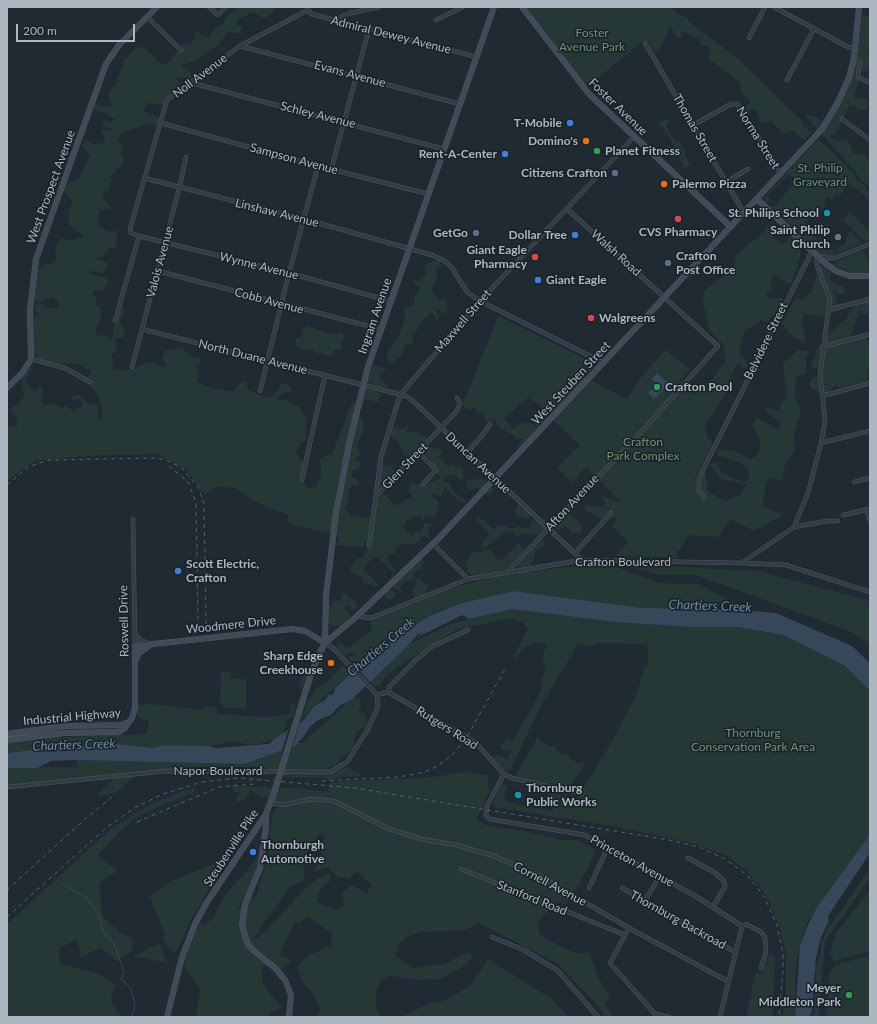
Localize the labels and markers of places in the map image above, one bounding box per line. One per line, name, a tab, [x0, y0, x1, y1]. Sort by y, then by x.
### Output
place label: T-Mobile	[514, 116, 562, 130]
marker: T-Mobile	[565, 118, 575, 128]
place label: Domino's	[528, 134, 578, 148]
marker: Domino's	[581, 136, 591, 146]
place label: Planet Fitness	[605, 144, 680, 158]
marker: Planet Fitness	[592, 146, 602, 156]
place label: Rent-A-Center	[419, 147, 497, 161]
marker: Rent-A-Center	[500, 149, 510, 159]
place label: Citizens Crafton	[521, 166, 607, 180]
marker: Citizens Crafton	[610, 168, 620, 178]
place label: Palermo Pizza	[672, 177, 747, 191]
marker: Palermo Pizza	[659, 179, 669, 189]
place label: St. Philips School	[728, 206, 819, 220]
marker: St. Philips School	[822, 208, 832, 218]
marker: CVS Pharmacy	[673, 214, 683, 224]
place label: Saint Philip Church	[770, 223, 830, 251]
place label: CVS Pharmacy	[639, 225, 717, 239]
place label: GetGo	[433, 226, 468, 240]
marker: GetGo	[471, 228, 481, 238]
place label: Dollar Tree	[509, 228, 567, 242]
marker: Dollar Tree	[570, 230, 580, 240]
marker: Saint Philip Church	[833, 232, 843, 242]
place label: Giant Eagle Pharmacy	[466, 243, 527, 271]
place label: Crafton Post Office	[676, 249, 736, 277]
marker: Giant Eagle Pharmacy	[530, 252, 540, 262]
marker: Crafton Post Office	[663, 258, 673, 268]
place label: Giant Eagle	[546, 273, 607, 287]
marker: Giant Eagle	[533, 275, 543, 285]
place label: Walgreens	[599, 311, 655, 325]
marker: Walgreens	[586, 313, 596, 323]
place label: Crafton Pool	[665, 380, 732, 394]
marker: Crafton Pool	[652, 382, 662, 392]
place label: Scott Electric, Crafton	[186, 557, 259, 585]
marker: Scott Electric, Crafton	[173, 566, 183, 576]
place label: Sharp Edge Creekhouse	[259, 649, 323, 677]
marker: Sharp Edge Creekhouse	[326, 658, 336, 668]
place label: Thornburg Public Works	[526, 781, 597, 809]
marker: Thornburg Public Works	[513, 790, 523, 800]
place label: Thornburgh Automotive	[261, 838, 324, 866]
marker: Thornburgh Automotive	[248, 847, 258, 857]
place label: Meyer Middleton Park	[759, 981, 841, 1009]
marker: Meyer Middleton Park	[844, 990, 854, 1000]

